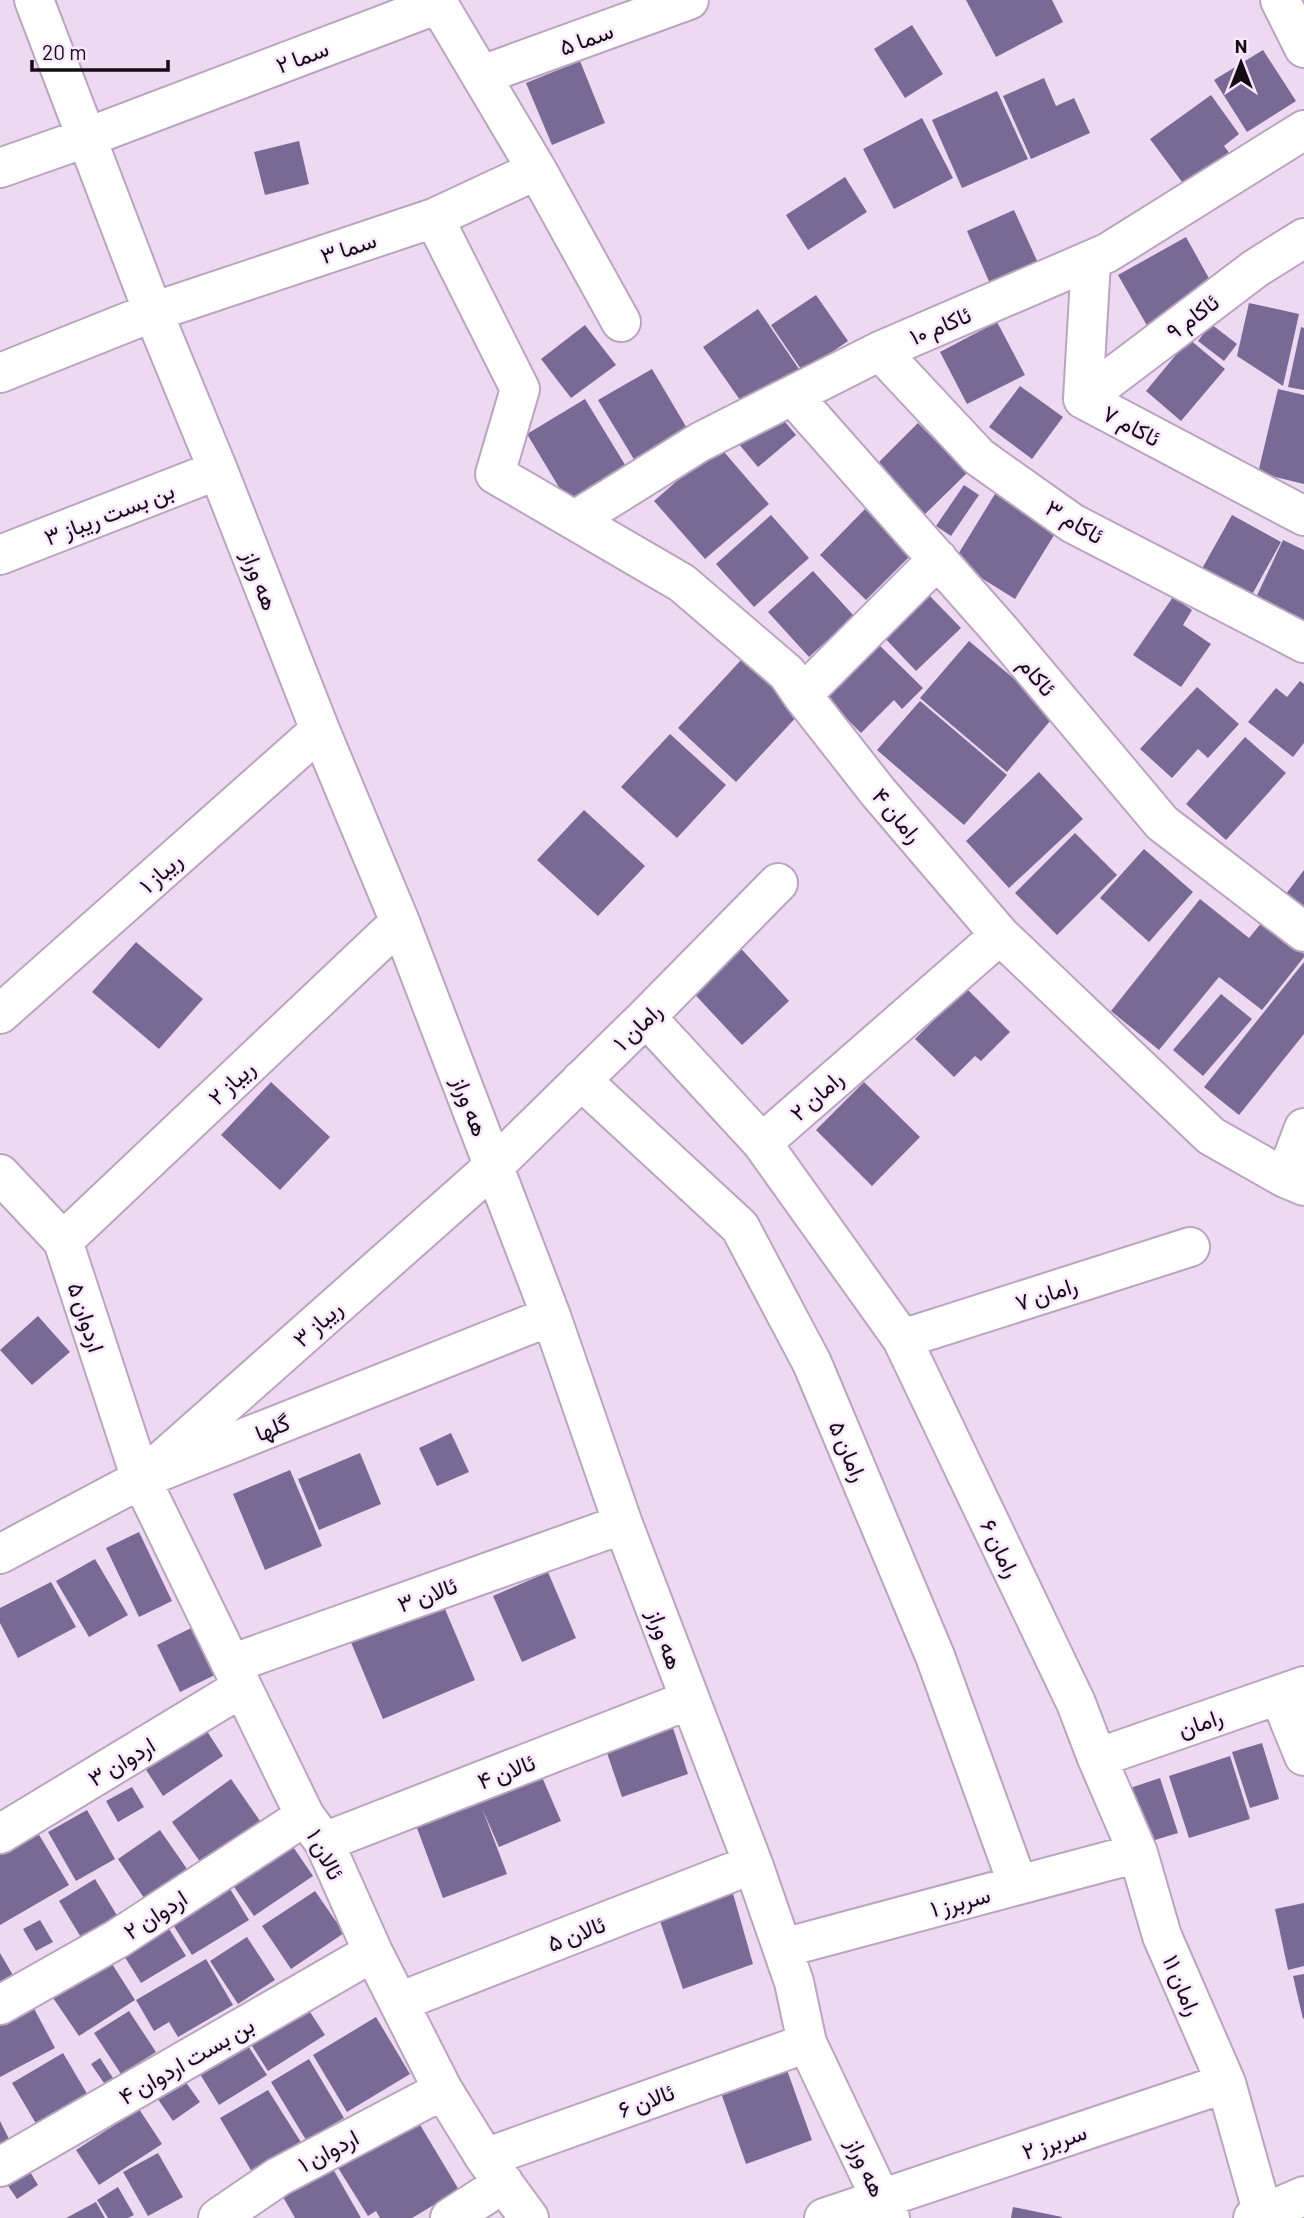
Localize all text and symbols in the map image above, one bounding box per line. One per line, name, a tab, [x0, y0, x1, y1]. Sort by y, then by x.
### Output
street label: سما ۵	[555, 15, 617, 61]
scale bar	[32, 28, 168, 72]
north arrow	[1206, 28, 1276, 98]
street label: سما ۲	[272, 33, 332, 79]
text: N	[1235, 34, 1247, 57]
text: 20 m	[42, 39, 87, 64]
street label: سما ۳	[317, 225, 379, 269]
street label: ئاکام ۹	[1160, 287, 1225, 346]
street label: ئاکام ۱۰	[905, 300, 976, 352]
street label: ئاکام ۷	[1097, 398, 1166, 453]
street label: بن بست ریباز ۳	[40, 475, 179, 552]
street label: ئاکام ۳	[1040, 493, 1109, 551]
street label: هه وراز	[235, 545, 285, 615]
street label: ئاکام	[1012, 651, 1063, 703]
street label: رامان ۴	[865, 782, 929, 850]
street label: ریباز ۱	[133, 845, 189, 900]
street label: رامان ۱	[607, 996, 669, 1057]
street label: ریباز ۲	[202, 1053, 261, 1112]
street label: رامان ۲	[784, 1064, 850, 1128]
street label: هه وراز	[445, 1071, 495, 1141]
street label: رامان ۷	[1011, 1270, 1081, 1318]
street label: اردوان ۵	[61, 1279, 111, 1356]
street label: ریباز ۳	[287, 1294, 349, 1354]
street label: گلها	[251, 1407, 294, 1448]
street label: رامان ۵	[822, 1416, 874, 1487]
street label: رامان ۶	[973, 1514, 1027, 1583]
street label: ئالان ۳	[393, 1570, 461, 1618]
street label: هه وراز	[640, 1604, 690, 1674]
street label: رامان	[1174, 1701, 1227, 1745]
street label: اردوان ۳	[82, 1730, 161, 1794]
street label: ئالان ۴	[473, 1747, 539, 1795]
street label: ئالان ۱	[301, 1824, 351, 1884]
street label: سربرز ۱	[927, 1880, 994, 1924]
street label: اردوان ۲	[118, 1883, 193, 1947]
street label: ئالان ۵	[543, 1909, 609, 1957]
street label: رامان ۱۱	[1156, 1950, 1208, 2020]
street label: بن بست اردوان ۴	[113, 2010, 260, 2112]
street label: ئالان ۶	[614, 2077, 678, 2123]
street label: سربرز ۲	[1018, 2117, 1091, 2167]
street label: اردوان ۱	[293, 2122, 364, 2179]
street label: هه وراز	[839, 2132, 893, 2202]

